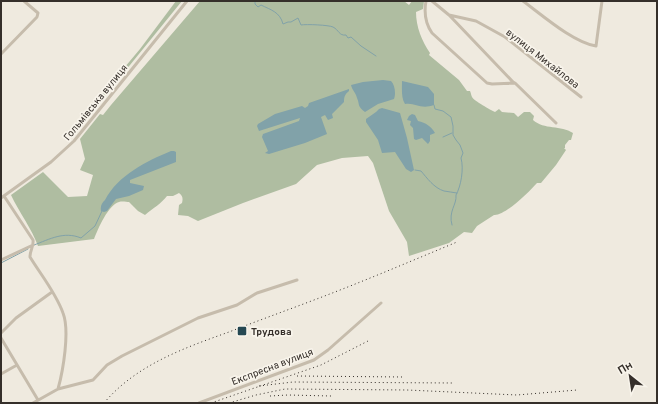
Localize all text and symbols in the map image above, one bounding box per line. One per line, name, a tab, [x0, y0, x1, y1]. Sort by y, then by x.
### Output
street label: вулиця Михайлова	[503, 26, 581, 92]
street label: Гольмівська вулиця	[61, 62, 131, 144]
marker: Трудова	[236, 325, 248, 337]
place label: Трудова	[251, 326, 291, 339]
street label: Експресна вулиця	[230, 346, 315, 389]
north arrow	[610, 356, 650, 396]
text: Пн	[616, 358, 635, 378]

